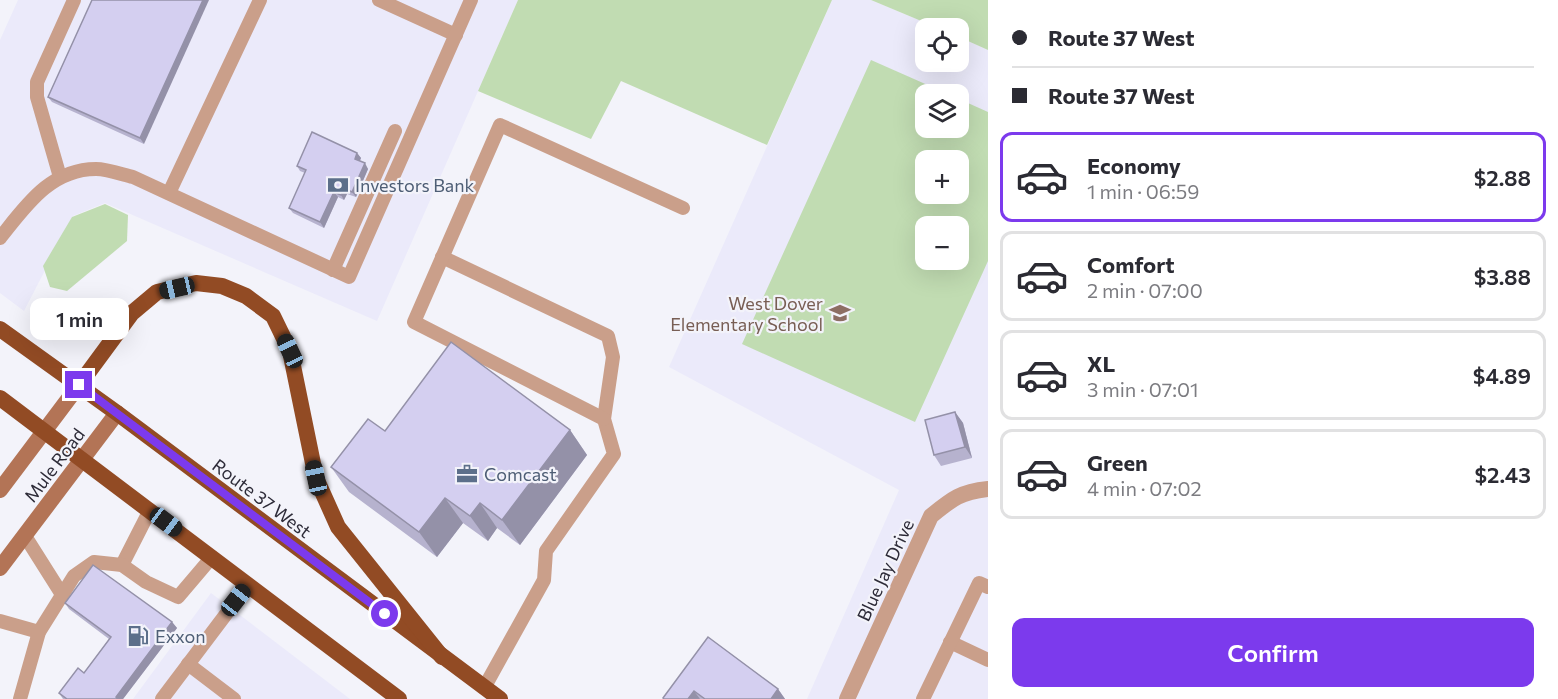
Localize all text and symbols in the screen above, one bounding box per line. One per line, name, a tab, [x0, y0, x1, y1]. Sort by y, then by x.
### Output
map controls	[915, 18, 969, 270]
button: locate	[915, 18, 969, 72]
text: Route 37 West	[1048, 24, 1195, 51]
text: Route 37 West	[1048, 82, 1195, 109]
button: layers	[915, 84, 969, 138]
button: +	[915, 150, 969, 204]
icon: car	[1015, 150, 1069, 204]
text: Economy	[1087, 152, 1181, 179]
text: $2.88	[1474, 164, 1531, 191]
bank icon: Investors Bank	[326, 173, 350, 197]
place label: Investors Bank	[355, 174, 475, 196]
text: 1 min · 06:59	[1087, 179, 1199, 203]
button: −	[915, 216, 969, 270]
icon: car	[1015, 249, 1069, 303]
text: Comfort	[1087, 251, 1175, 278]
text: $3.88	[1474, 263, 1531, 290]
car	[157, 275, 197, 301]
text: 2 min · 07:00	[1087, 278, 1203, 302]
place label: West Dover Elementary School	[670, 292, 823, 335]
callout: 1 min	[29, 298, 128, 340]
school or university icon: West Dover Elementary School	[828, 301, 852, 325]
text: 1 min	[56, 307, 103, 331]
car	[274, 331, 306, 371]
icon: car	[1015, 348, 1069, 402]
text: XL	[1087, 350, 1115, 377]
text: $4.89	[1473, 362, 1531, 389]
route end	[65, 371, 92, 398]
text: 3 min · 07:01	[1087, 377, 1199, 401]
street label: Mule Road	[19, 424, 89, 506]
icon: car	[1015, 447, 1069, 501]
text: Green	[1087, 449, 1148, 476]
street label: Route 37 West	[208, 454, 316, 542]
car	[303, 459, 329, 497]
text: $2.43	[1475, 461, 1531, 488]
office icon: Comcast	[455, 462, 479, 486]
place label: Comcast	[484, 463, 557, 485]
text: 4 min · 07:02	[1087, 476, 1202, 500]
car	[146, 504, 186, 540]
street label: Blue Jay Drive	[852, 516, 918, 624]
car	[218, 580, 254, 620]
route start	[371, 600, 398, 627]
button: Confirm	[1012, 618, 1534, 687]
fuel station icon: Exxon	[126, 624, 150, 648]
place label: Exxon	[155, 625, 206, 647]

